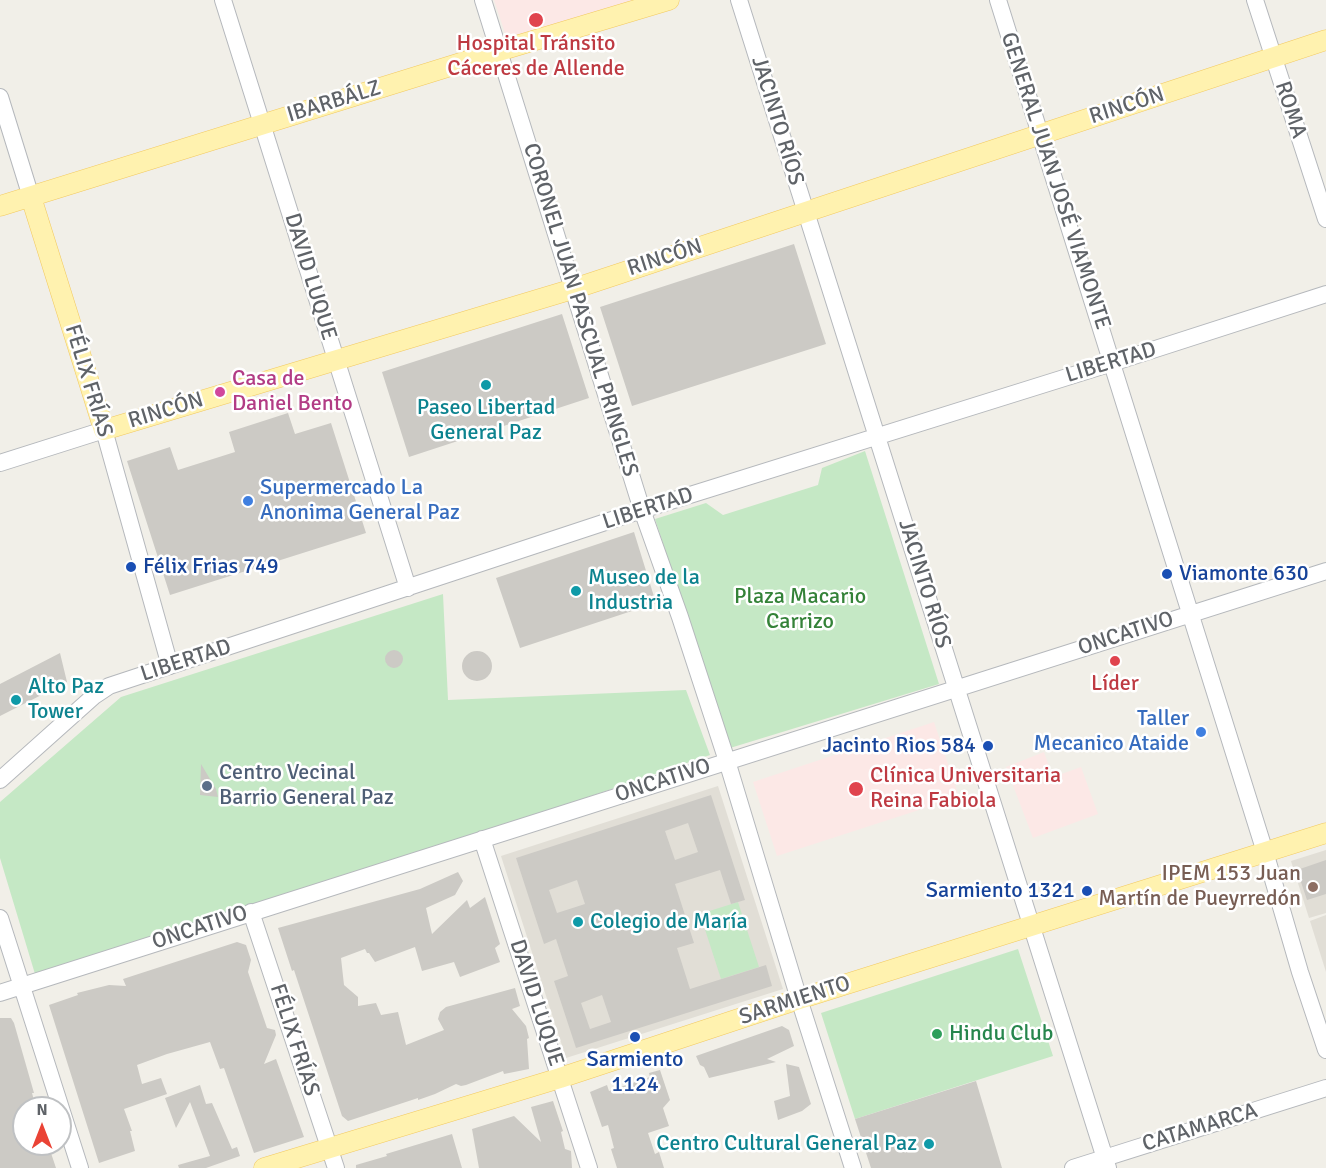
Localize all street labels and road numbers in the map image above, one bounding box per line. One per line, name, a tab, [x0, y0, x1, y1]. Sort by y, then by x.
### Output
street label: GENERAL JUAN JOSÉ VIAMONTE	[994, 29, 1116, 333]
street label: JACINTO RÍOS	[745, 53, 809, 189]
street label: IBARBÁLZ	[284, 75, 384, 129]
street label: ROMA	[1268, 78, 1312, 142]
street label: RINCÓN	[1086, 82, 1168, 130]
street label: CORONEL JUAN PASCUAL PRINGLES	[517, 140, 643, 480]
street label: DAVID LUQUE	[278, 210, 342, 344]
street label: RINCÓN	[624, 234, 706, 282]
street label: FÉLIX FRÍAS	[58, 322, 118, 440]
street label: LIBERTAD	[1062, 337, 1160, 389]
street label: RINCÓN	[125, 387, 207, 435]
street label: LIBERTAD	[599, 482, 697, 536]
street label: JACINTO RÍOS	[892, 516, 956, 652]
street label: ONCATIVO	[1075, 606, 1177, 662]
street label: LIBERTAD	[137, 634, 235, 688]
street label: ONCATIVO	[612, 753, 714, 809]
street label: ONCATIVO	[149, 900, 251, 956]
street label: DAVID LUQUE	[503, 936, 569, 1070]
street label: SARMIENTO	[736, 971, 854, 1031]
street label: FÉLIX FRÍAS	[263, 981, 325, 1099]
street label: CATAMARCA	[1139, 1098, 1261, 1158]

